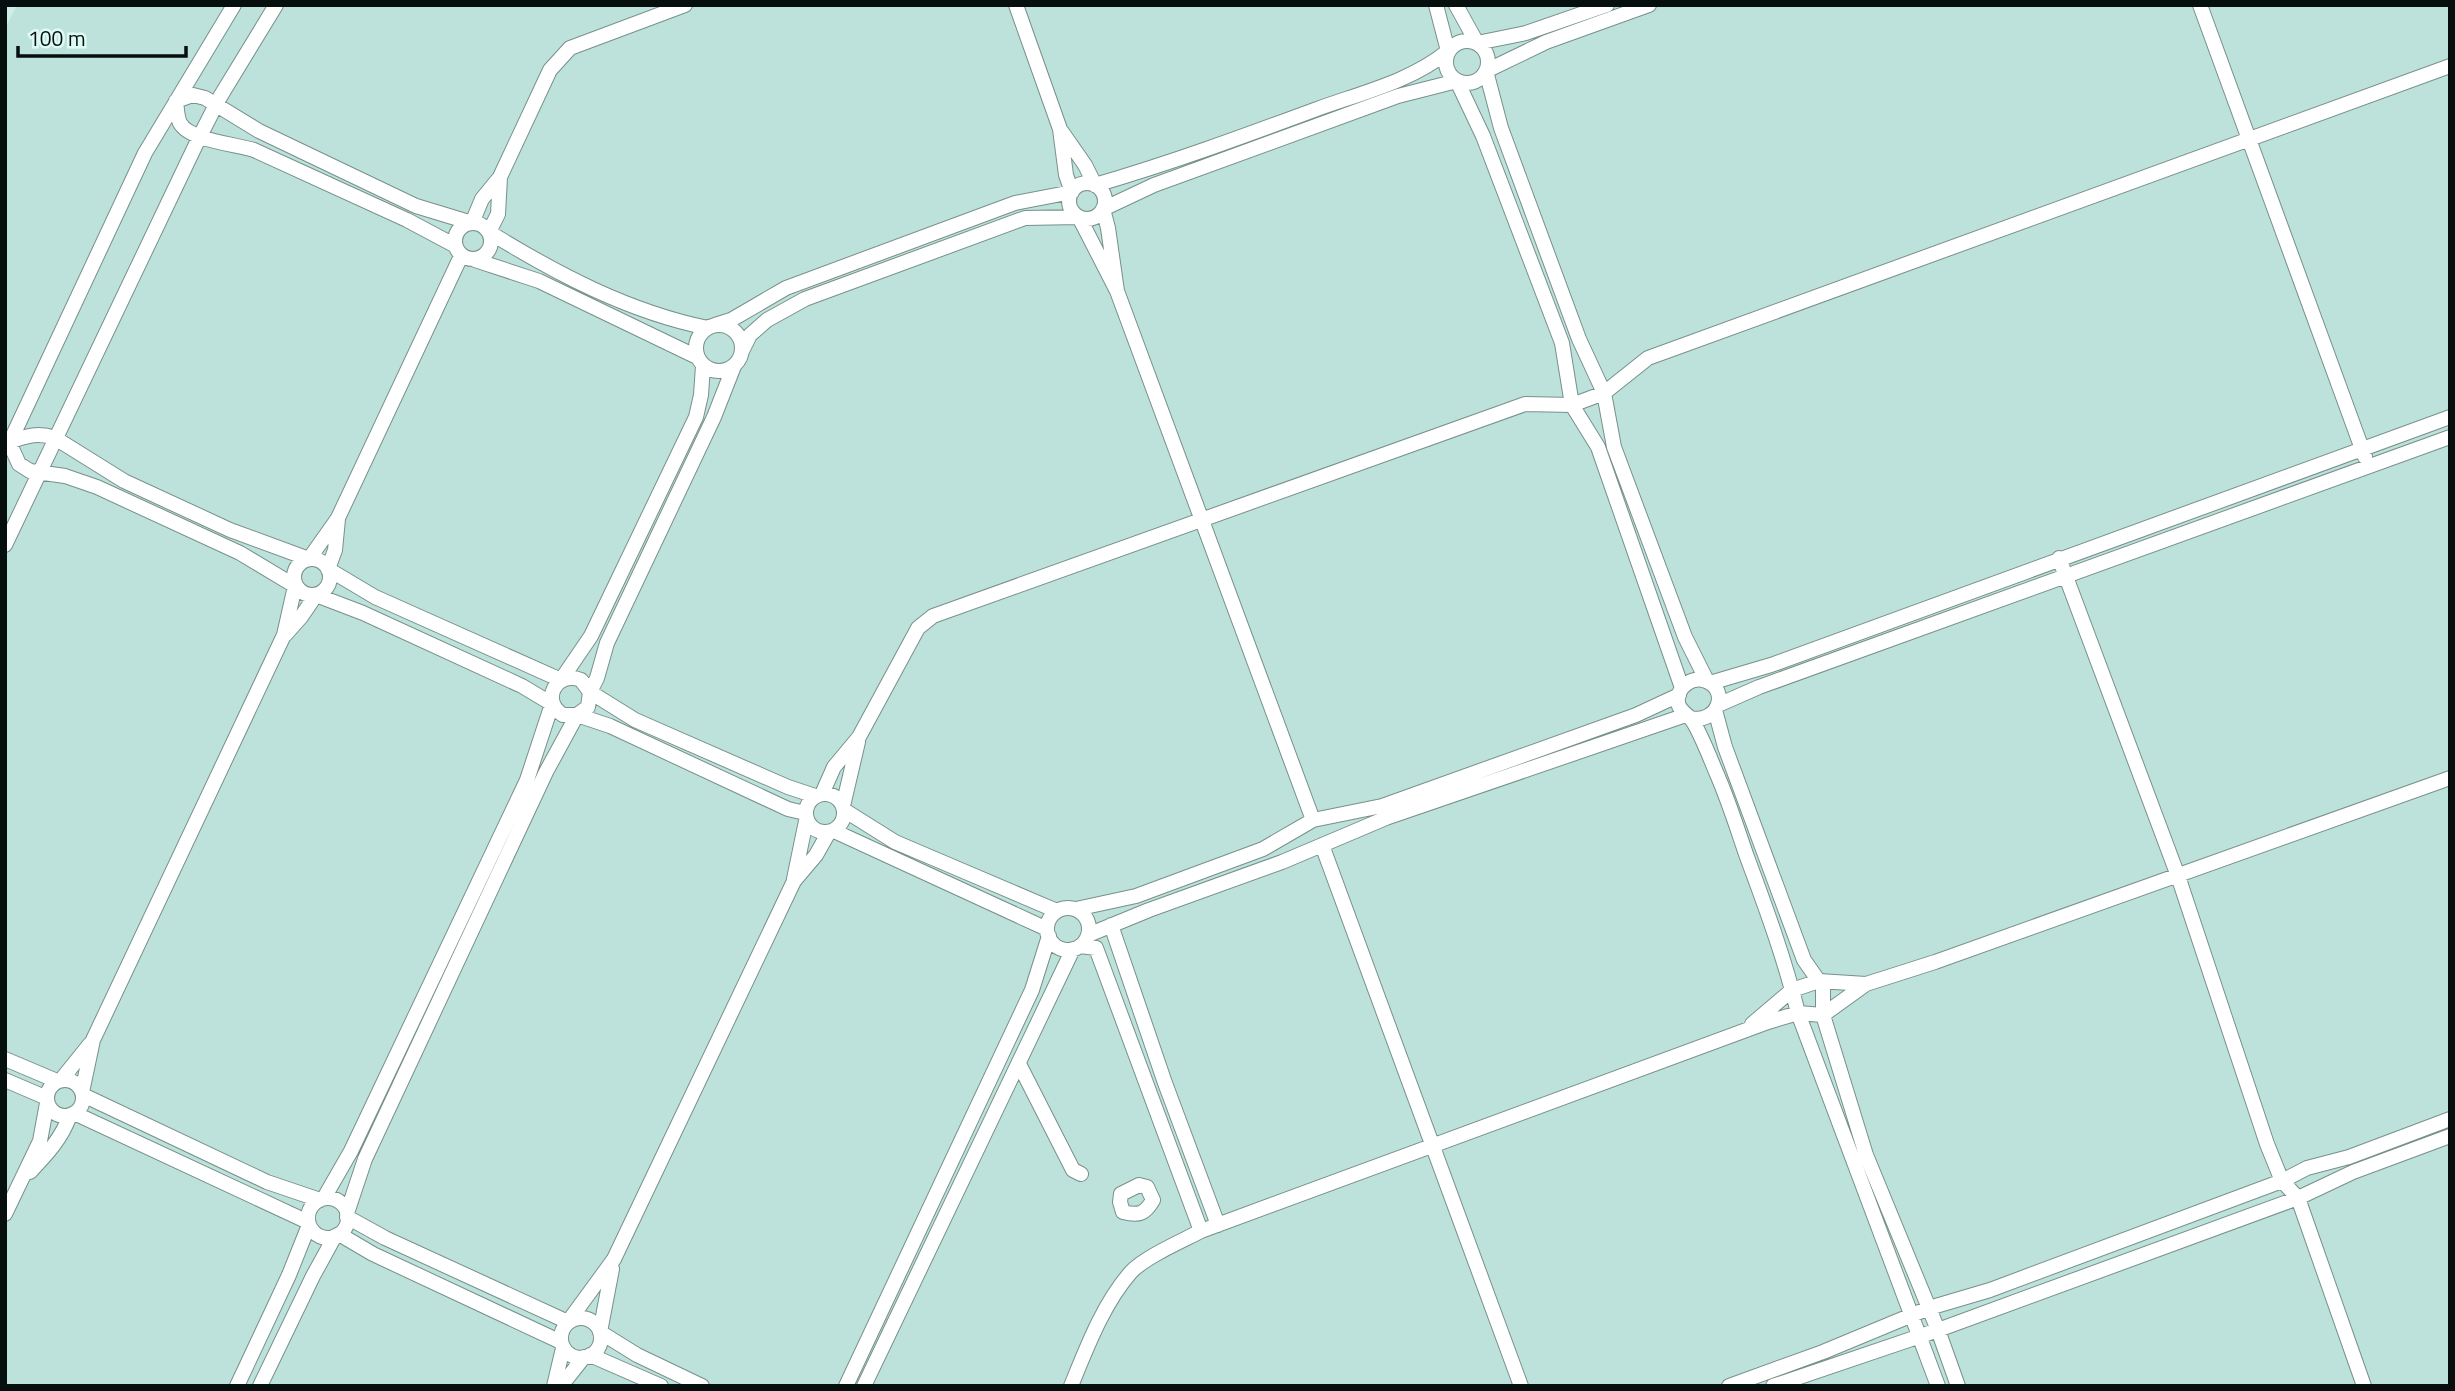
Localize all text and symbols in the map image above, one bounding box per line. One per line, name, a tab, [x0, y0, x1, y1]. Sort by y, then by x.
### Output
scale bar	[18, 14, 186, 58]
text: 100 m	[28, 22, 85, 54]

